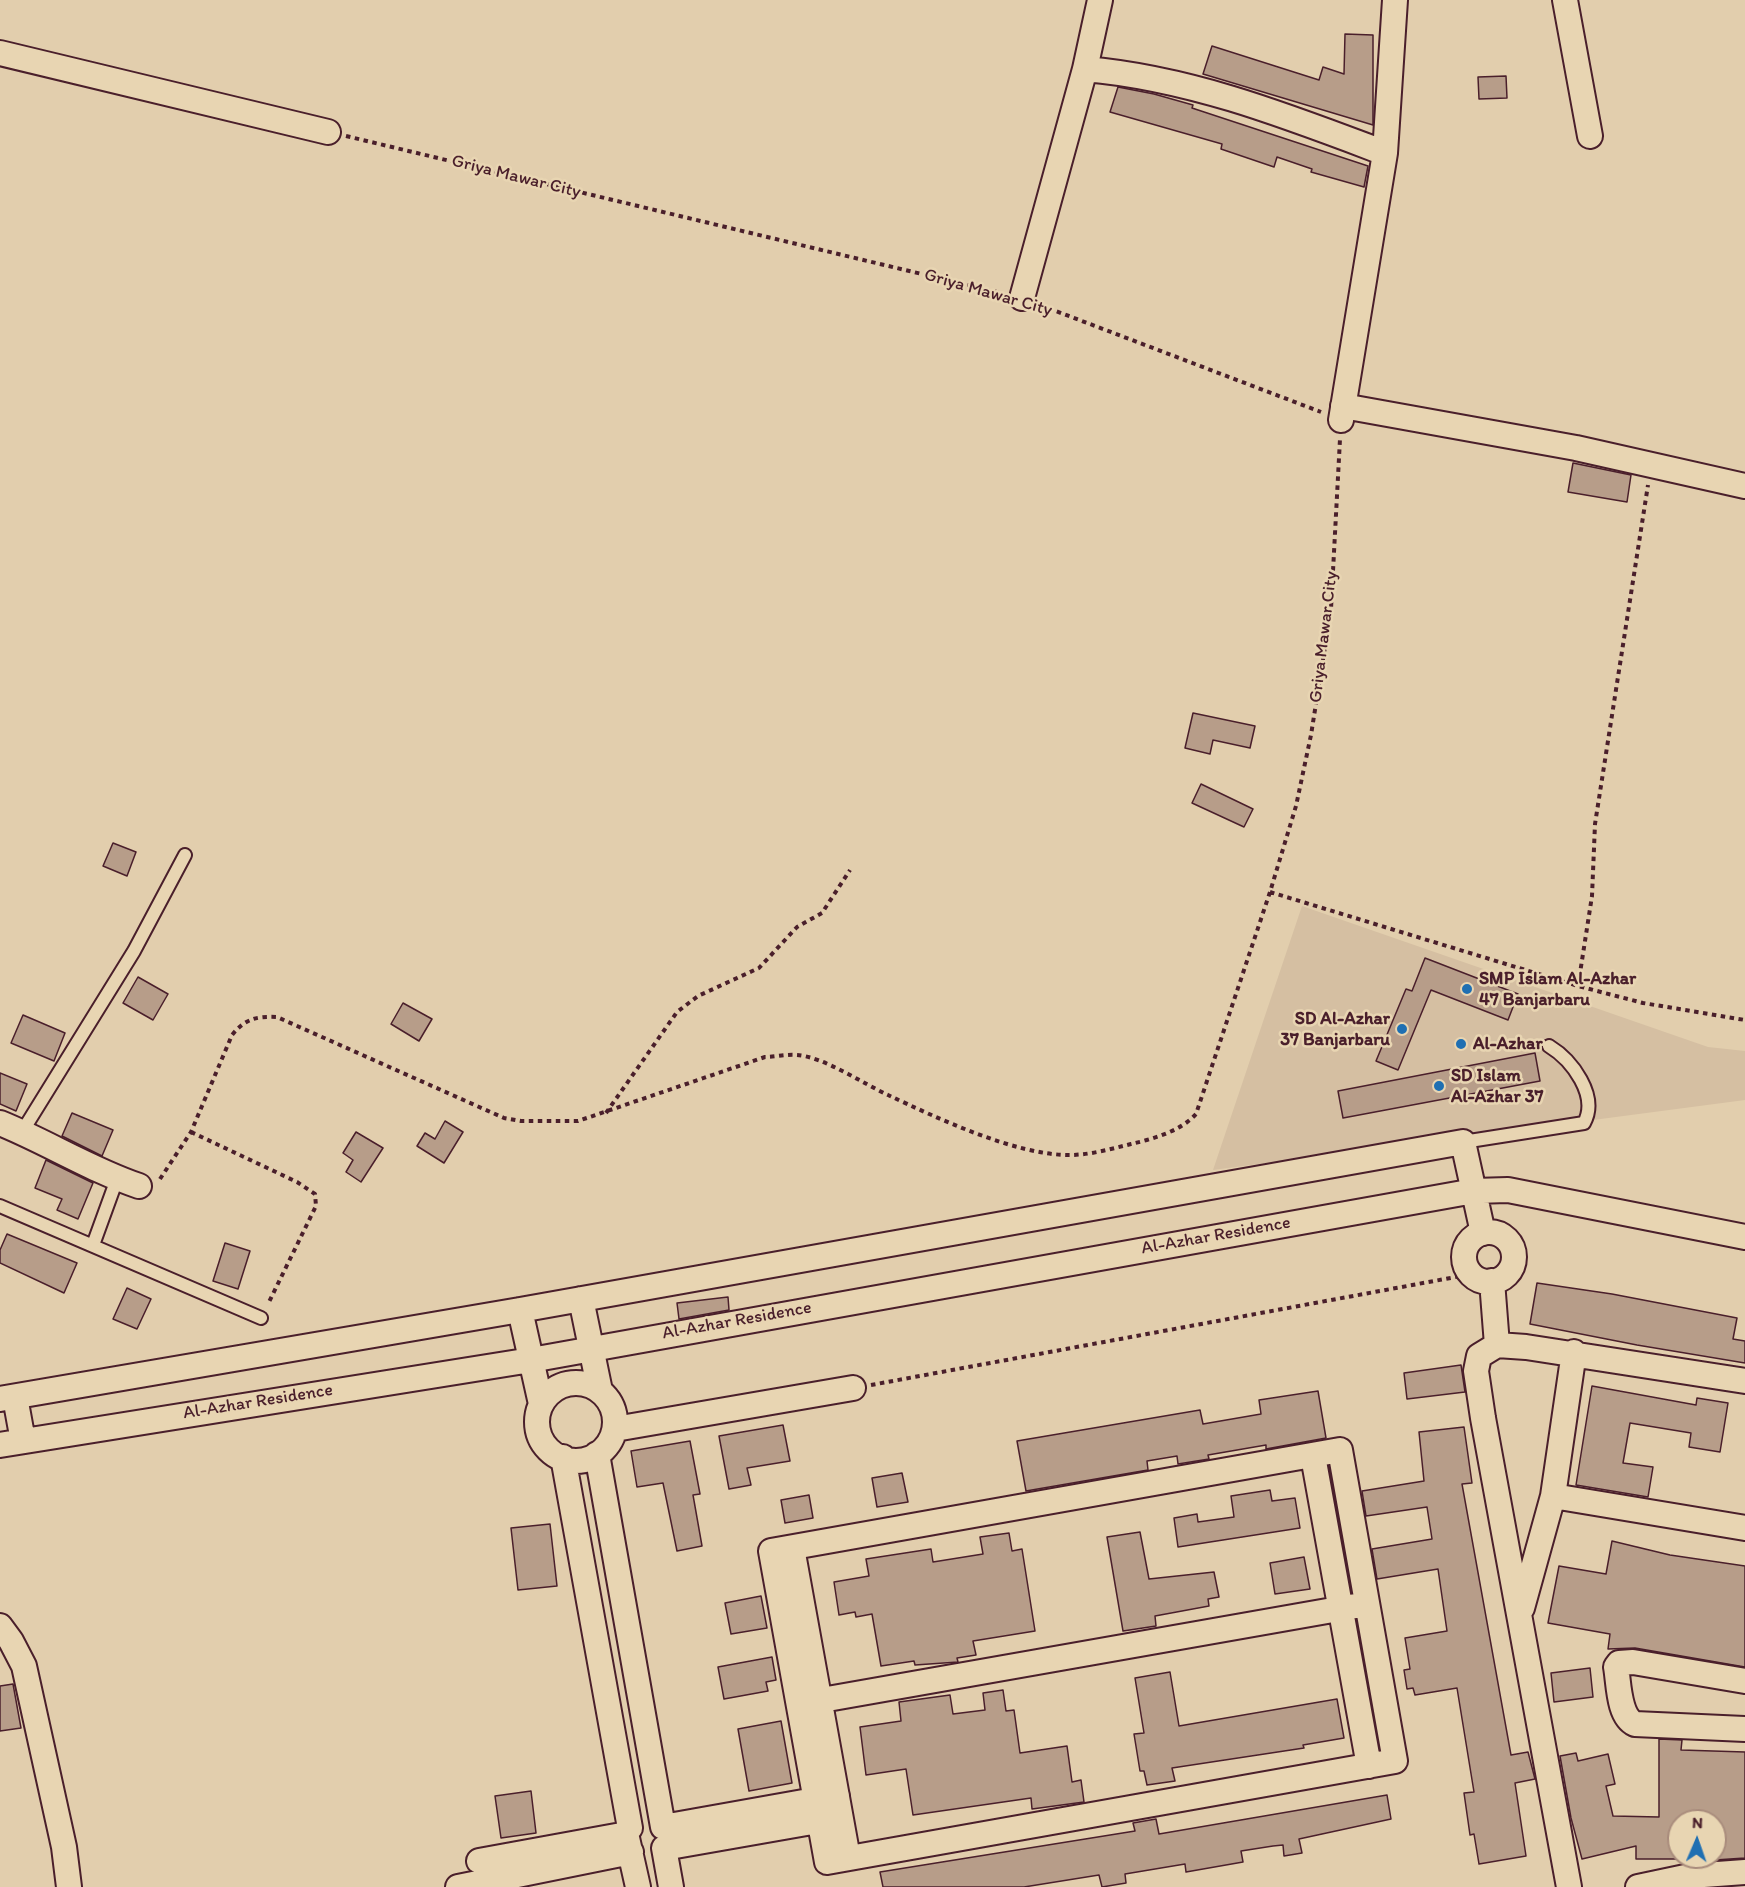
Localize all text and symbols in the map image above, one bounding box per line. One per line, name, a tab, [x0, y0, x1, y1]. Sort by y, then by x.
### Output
street label: Griya Mawar City	[449, 151, 583, 203]
street label: Griya Mawar City	[921, 264, 1055, 322]
street label: Griya Mawar City	[1305, 570, 1343, 704]
place label: SMP Islam Al-Azhar 47 Banjarbaru	[1479, 968, 1636, 1010]
marker: SMP Islam Al-Azhar 47 Banjarbaru	[1460, 982, 1474, 996]
place label: SD Al-Azhar 37 Banjarbaru	[1280, 1008, 1390, 1050]
marker: SD Al-Azhar 37 Banjarbaru	[1395, 1022, 1409, 1036]
place label: Al-Azhar	[1473, 1033, 1543, 1055]
marker: Al-Azhar	[1454, 1037, 1468, 1051]
place label: SD Islam Al-Azhar 37	[1451, 1065, 1543, 1108]
marker: SD Islam Al-Azhar 37	[1432, 1079, 1446, 1093]
street label: Al-Azhar Residence	[1140, 1212, 1292, 1260]
street label: Al-Azhar Residence	[661, 1297, 813, 1345]
street label: Al-Azhar Residence	[182, 1380, 334, 1424]
north arrow	[1667, 1809, 1727, 1869]
text: N	[1692, 1813, 1703, 1832]

